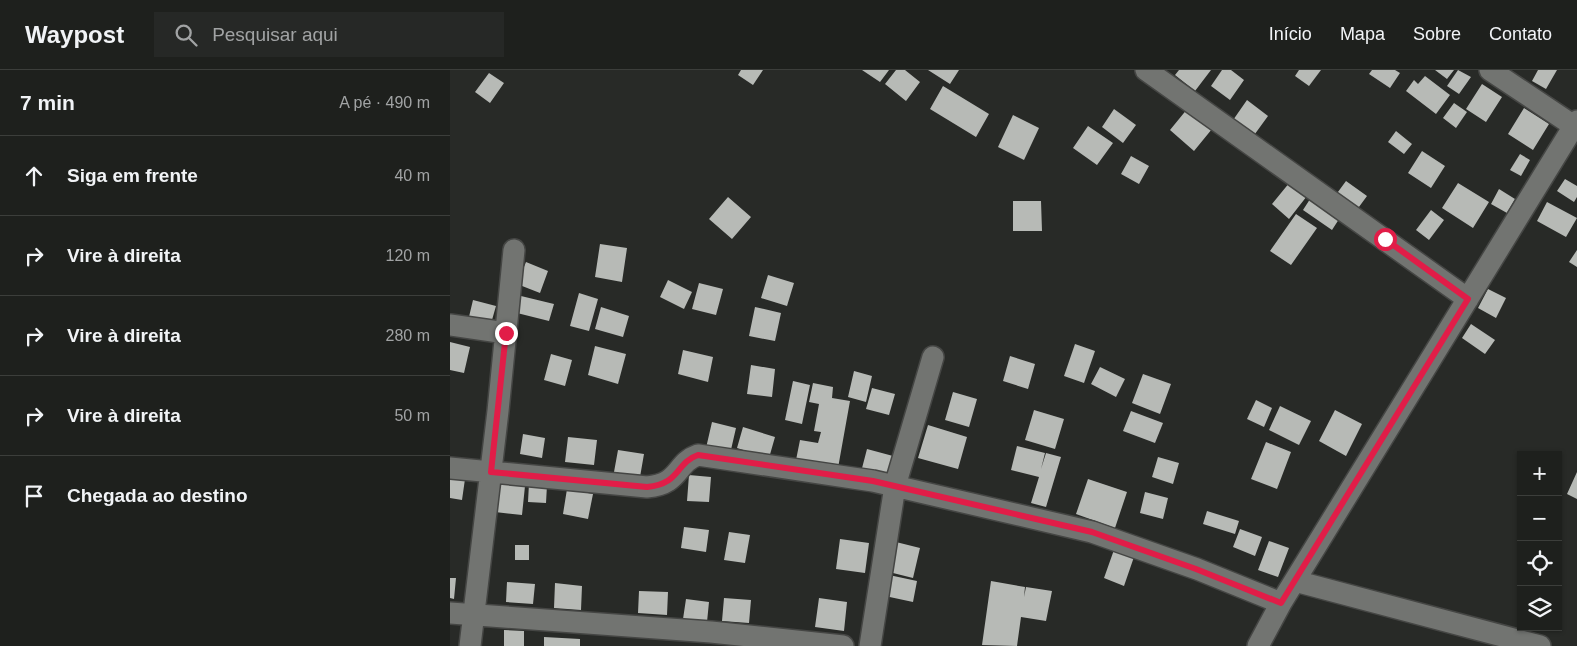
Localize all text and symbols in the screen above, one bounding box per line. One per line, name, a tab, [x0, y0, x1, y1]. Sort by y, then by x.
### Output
search box	[154, 12, 504, 57]
text: Waypost	[25, 21, 124, 48]
icon: search	[172, 21, 200, 49]
text: Pesquisar aqui	[212, 24, 338, 45]
text: Início	[1269, 24, 1312, 44]
text: Mapa	[1340, 24, 1385, 44]
text: Sobre	[1413, 24, 1461, 44]
text: Contato	[1489, 24, 1552, 44]
text: 7 min	[20, 91, 75, 114]
text: A pé · 490 m	[339, 94, 430, 111]
icon: ahead	[20, 162, 48, 190]
text: Siga em frente	[67, 165, 198, 186]
text: 40 m	[394, 167, 430, 184]
route start	[1374, 228, 1397, 251]
icon: right	[20, 242, 48, 270]
text: Vire à direita	[67, 245, 181, 266]
text: 120 m	[386, 247, 430, 264]
icon: right	[20, 322, 48, 350]
route end	[495, 322, 518, 345]
text: Vire à direita	[67, 325, 181, 346]
text: 280 m	[386, 327, 430, 344]
icon: right	[20, 402, 48, 430]
text: Vire à direita	[67, 405, 181, 426]
text: 50 m	[394, 407, 430, 424]
map controls	[1517, 451, 1562, 631]
button: +	[1517, 451, 1562, 496]
icon: arrive	[20, 482, 48, 510]
text: Chegada ao destino	[67, 485, 248, 506]
button: −	[1517, 496, 1562, 541]
button: locate	[1517, 541, 1562, 586]
button: layers	[1517, 586, 1562, 631]

